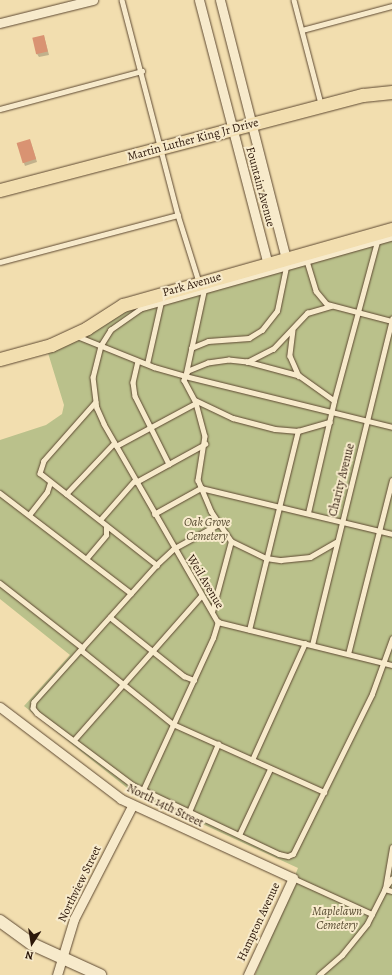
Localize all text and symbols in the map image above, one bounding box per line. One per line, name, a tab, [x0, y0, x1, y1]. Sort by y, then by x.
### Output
street label: Martin Luther King Jr Drive	[126, 116, 260, 164]
street label: Fountain Avenue	[242, 145, 278, 229]
street label: Park Avenue	[161, 270, 223, 300]
street label: Charity Avenue	[326, 442, 358, 518]
park label: Oak Grove Cemetery	[184, 516, 230, 544]
street label: Weil Avenue	[183, 553, 227, 611]
street label: North 14th Street	[124, 781, 206, 831]
street label: Northview Street	[55, 843, 105, 925]
street label: Hampton Avenue	[234, 880, 284, 964]
park label: Maplelawn Cemetery	[312, 905, 362, 933]
north arrow	[12, 923, 52, 963]
text: N	[24, 947, 35, 963]

